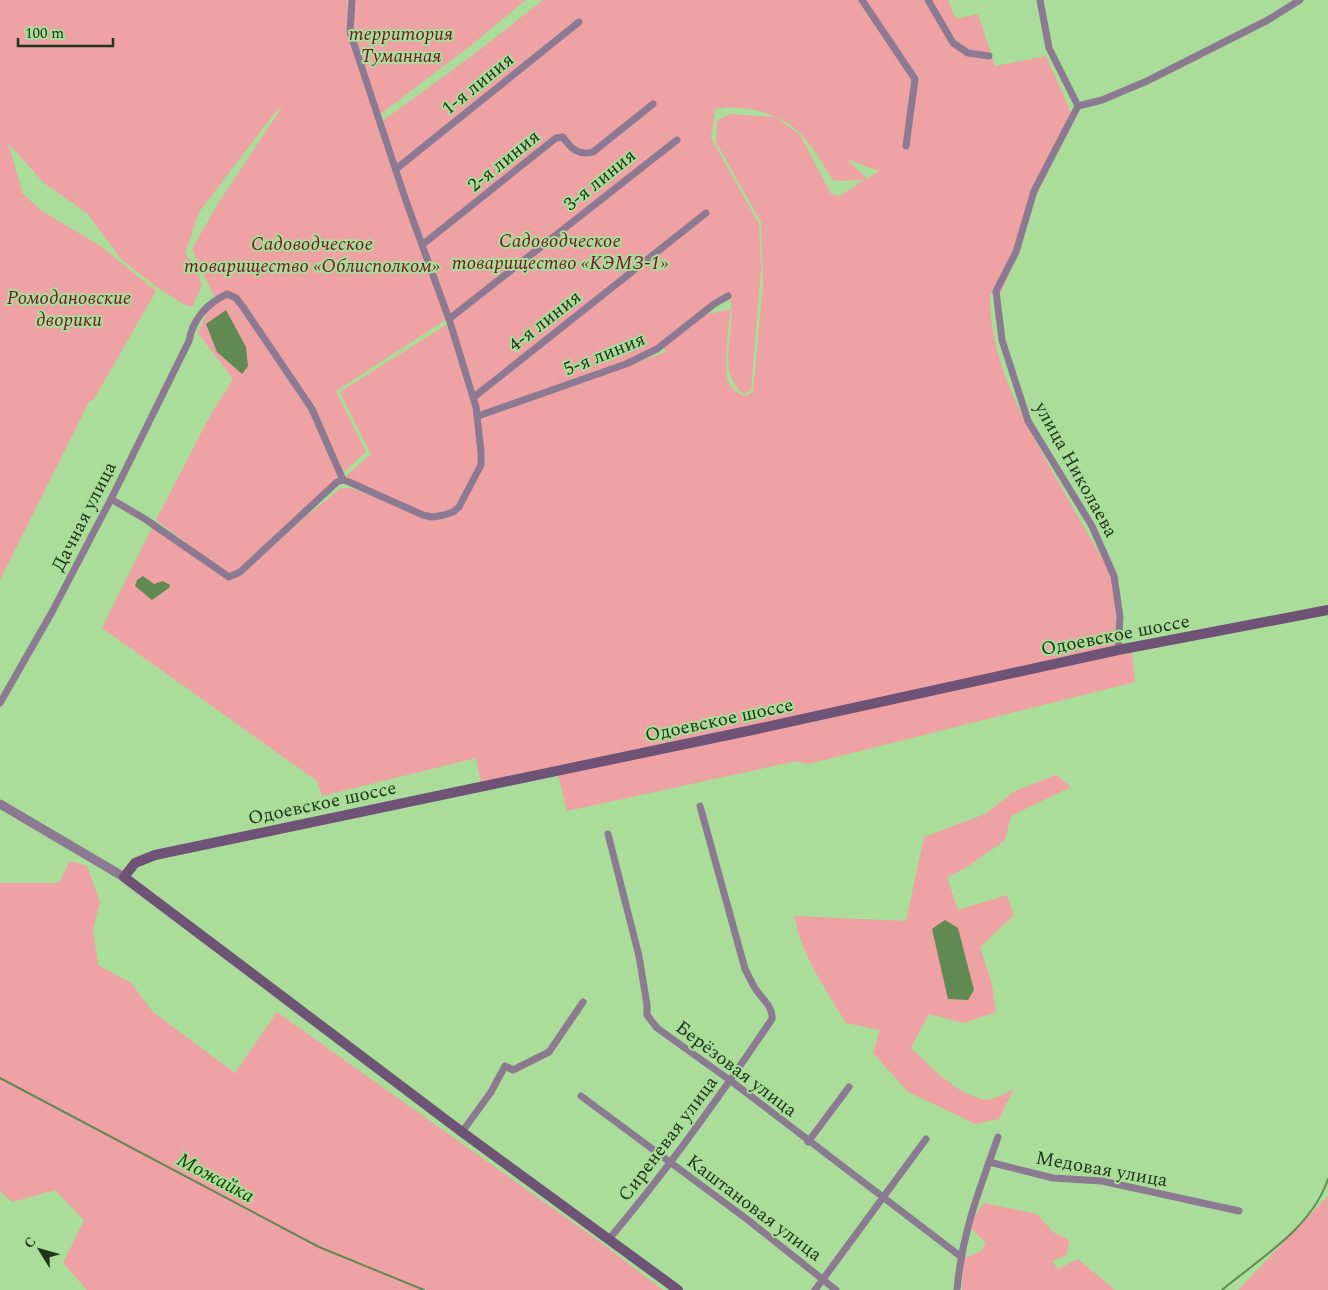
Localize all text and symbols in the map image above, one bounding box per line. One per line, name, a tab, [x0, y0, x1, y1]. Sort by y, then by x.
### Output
scale bar	[18, 15, 112, 47]
park label: территория Туманная	[349, 20, 453, 71]
text: 100 m	[25, 22, 64, 45]
street label: 1-я линия	[435, 46, 521, 123]
street label: 2-я линия	[461, 123, 547, 200]
street label: 3-я линия	[557, 142, 643, 219]
park label: Садоводческое товарищество «КЭМЗ-1»	[452, 227, 668, 278]
park label: Садоводческое товарищество «Облисполком»	[184, 230, 440, 281]
street label: 4-я линия	[502, 283, 588, 359]
park label: Ромодановские дворики	[7, 284, 131, 335]
street label: 5-я линия	[559, 325, 650, 384]
street label: улица Николаева	[1026, 396, 1125, 544]
street label: Дачная улица	[44, 456, 125, 577]
street label: Одоевское шоссе	[1038, 607, 1192, 664]
street label: Одоевское шоссе	[642, 691, 796, 750]
street label: Одоевское шоссе	[245, 774, 399, 833]
street label: Берёзовая улица	[669, 1014, 804, 1125]
street label: Сиреневая улица	[611, 1069, 726, 1208]
street label: Медовая улица	[1034, 1144, 1171, 1195]
water label: Можайка	[171, 1145, 260, 1211]
street label: Каштановая улица	[680, 1147, 829, 1269]
north arrow	[15, 1225, 65, 1275]
text: С	[19, 1232, 41, 1253]

